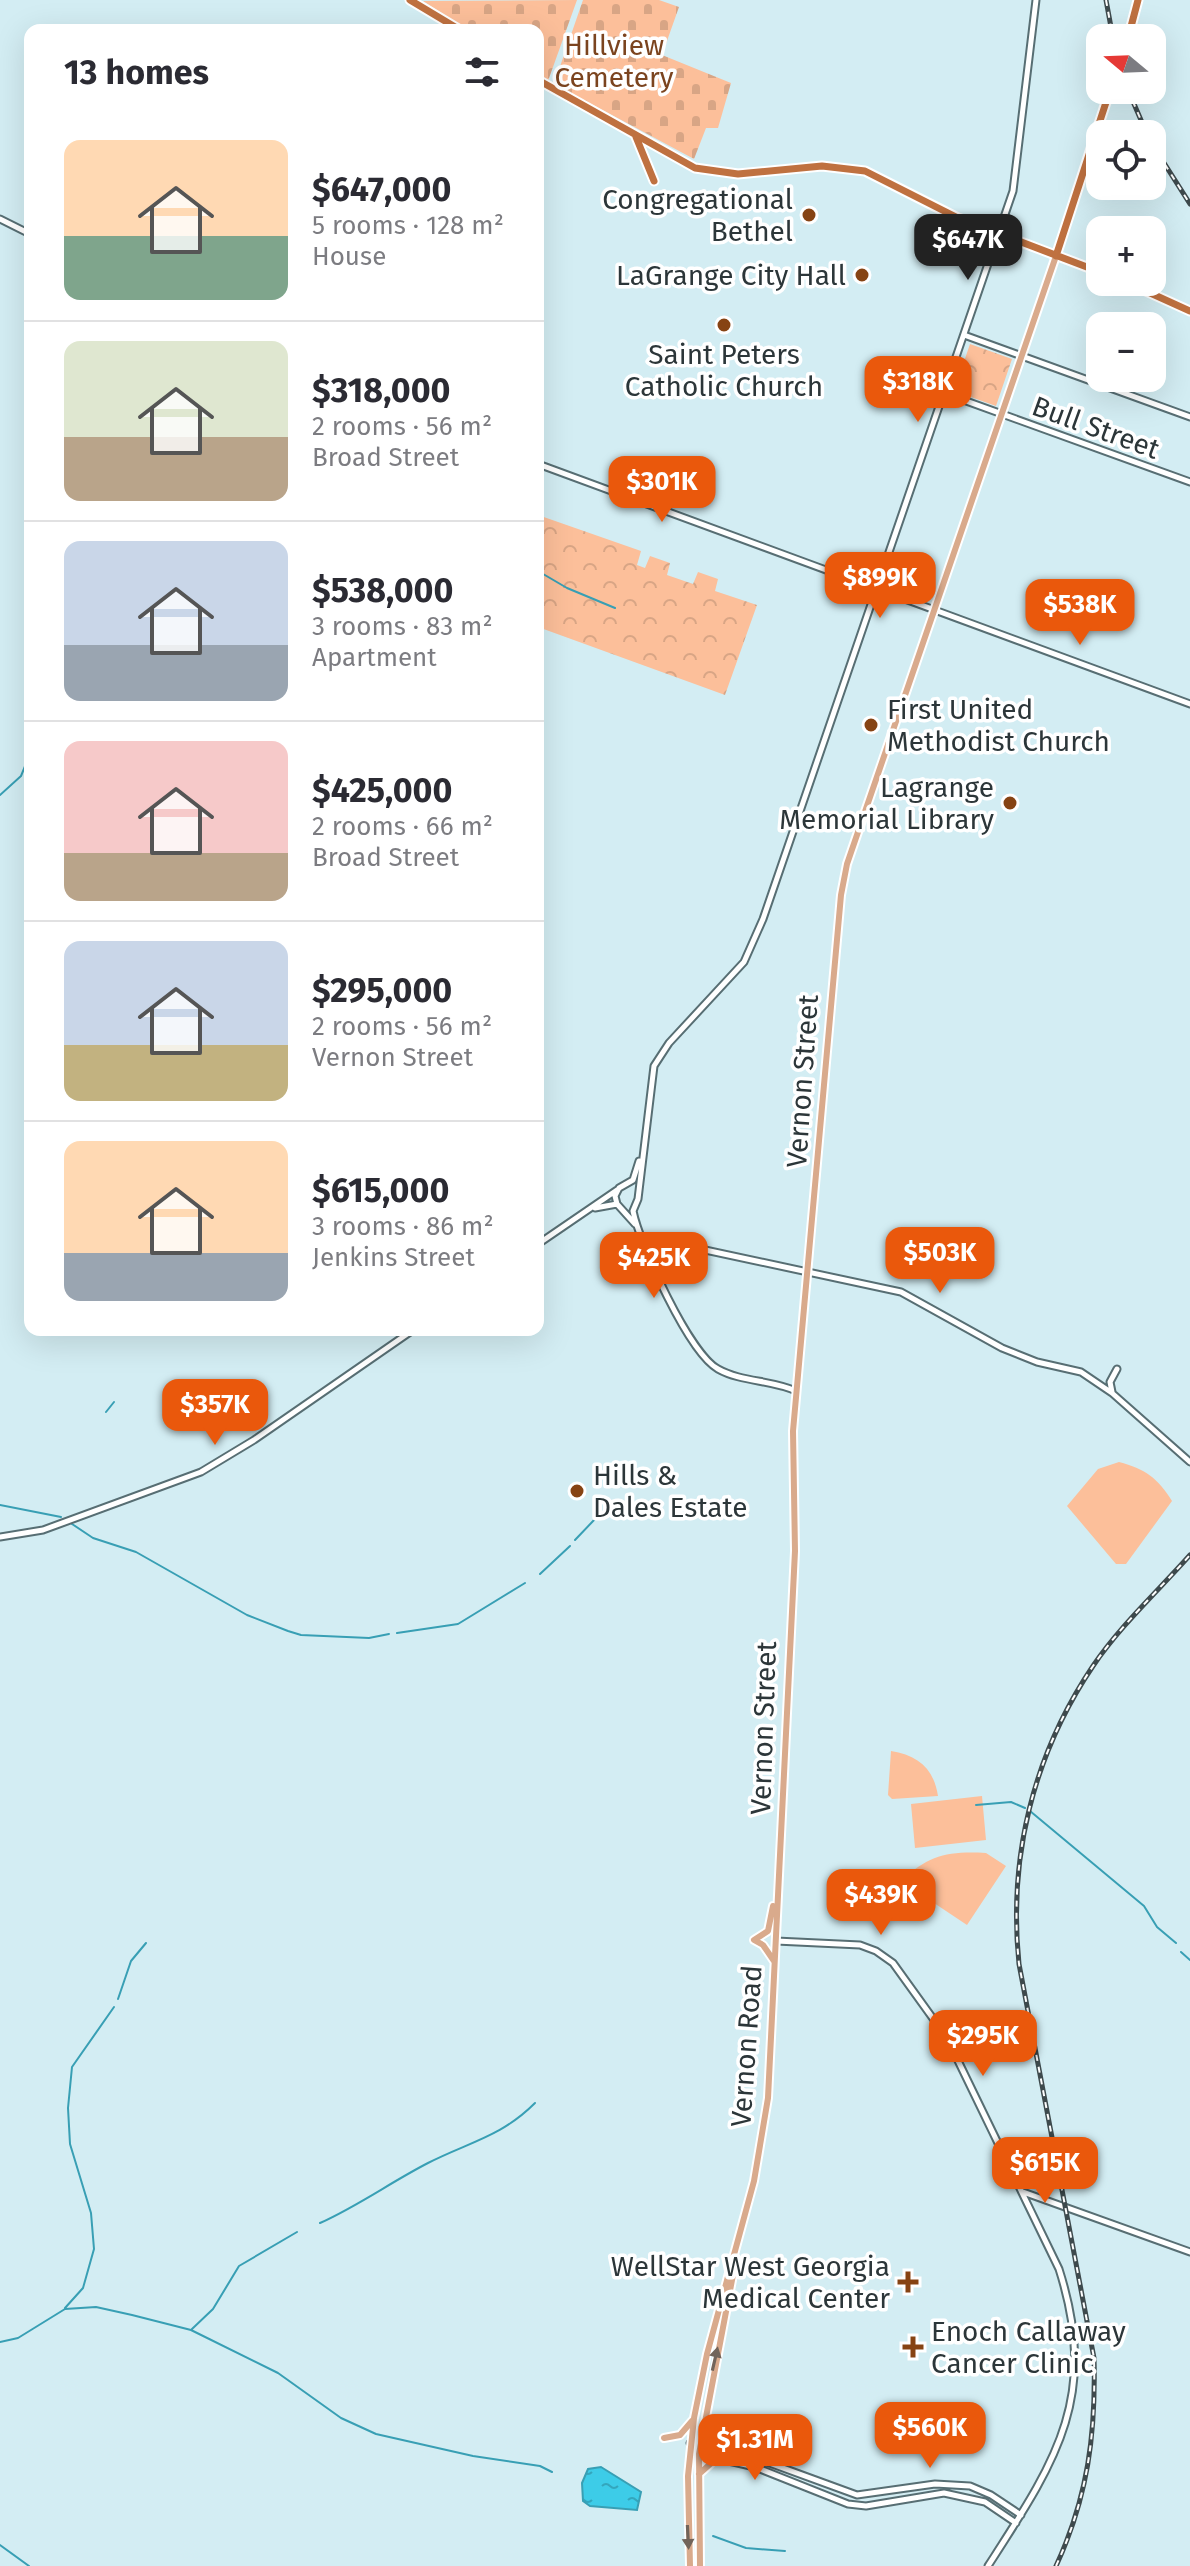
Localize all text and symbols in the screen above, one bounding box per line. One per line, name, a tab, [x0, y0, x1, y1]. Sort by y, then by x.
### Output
north arrow	[1086, 24, 1166, 104]
map controls	[1086, 24, 1166, 392]
park label: Hillview Cemetery	[554, 29, 674, 94]
icon: filters	[460, 50, 504, 94]
text: 13 homes	[64, 52, 209, 93]
button: locate	[1086, 120, 1166, 200]
text: $647,000	[312, 169, 451, 210]
icon: home	[128, 172, 224, 268]
place label: Congregational Bethel	[602, 183, 793, 248]
marker: Congregational Bethel	[800, 206, 818, 224]
text: 5 rooms · 128 m²	[312, 210, 504, 241]
pin: $647K	[912, 214, 1024, 282]
button: +	[1086, 216, 1166, 296]
text: $647K	[932, 224, 1004, 255]
text: House	[312, 241, 386, 272]
place label: LaGrange City Hall	[616, 259, 846, 292]
marker: LaGrange City Hall	[853, 266, 871, 284]
button: −	[1086, 312, 1166, 392]
marker: Saint Peters Catholic Church	[715, 316, 733, 334]
place label: Saint Peters Catholic Church	[625, 338, 823, 403]
pin: $318K	[862, 356, 974, 424]
text: $318K	[883, 366, 953, 397]
text: $318,000	[312, 370, 450, 411]
icon: home	[128, 373, 224, 469]
street label: Bull Street	[1028, 389, 1165, 466]
text: 2 rooms · 56 m²	[312, 411, 492, 442]
text: Broad Street	[312, 442, 459, 473]
pin: $301K	[606, 456, 718, 524]
text: $301K	[627, 466, 697, 497]
pin: $899K	[824, 552, 936, 620]
text: $899K	[843, 562, 917, 593]
text: $538,000	[312, 570, 453, 611]
icon: home	[128, 573, 224, 669]
pin: $538K	[1024, 579, 1136, 647]
text: $538K	[1043, 589, 1117, 620]
text: 3 rooms · 83 m²	[312, 611, 493, 642]
text: Apartment	[312, 642, 437, 673]
place label: First United Methodist Church	[887, 693, 1110, 758]
marker: First United Methodist Church	[862, 716, 880, 734]
text: $425,000	[312, 770, 452, 811]
place label: Lagrange Memorial Library	[779, 771, 994, 836]
icon: home	[128, 773, 224, 869]
marker: Lagrange Memorial Library	[1001, 794, 1019, 812]
text: 2 rooms · 66 m²	[312, 811, 493, 842]
text: Broad Street	[312, 842, 459, 873]
text: $295,000	[312, 970, 452, 1011]
icon: home	[128, 973, 224, 1069]
street label: Vernon Street	[780, 992, 825, 1169]
text: 2 rooms · 56 m²	[312, 1011, 492, 1042]
text: Vernon Street	[312, 1042, 473, 1073]
text: $615,000	[312, 1170, 449, 1211]
icon: home	[128, 1173, 224, 1269]
text: 3 rooms · 86 m²	[312, 1211, 494, 1242]
pin: $503K	[884, 1227, 996, 1295]
pin: $425K	[598, 1232, 710, 1300]
text: $503K	[903, 1237, 977, 1268]
text: Jenkins Street	[312, 1242, 475, 1273]
text: $425K	[618, 1242, 690, 1273]
pin: $357K	[159, 1379, 271, 1447]
text: $357K	[180, 1389, 250, 1420]
place label: Hills & Dales Estate	[593, 1459, 748, 1524]
marker: Hills & Dales Estate	[568, 1482, 586, 1500]
street label: Vernon Street	[744, 1640, 783, 1815]
pin: $439K	[825, 1869, 937, 1937]
text: $439K	[845, 1879, 917, 1910]
street label: Vernon Road	[724, 1964, 769, 2128]
pin: $295K	[927, 2010, 1039, 2078]
text: $295K	[947, 2020, 1019, 2051]
pin: $615K	[989, 2137, 1101, 2205]
text: $615K	[1010, 2147, 1080, 2178]
place label: WellStar West Georgia Medical Center	[611, 2250, 890, 2315]
marker: WellStar West Georgia Medical Center	[897, 2271, 919, 2293]
place label: Enoch Callaway Cancer Clinic	[931, 2315, 1126, 2380]
marker: Enoch Callaway Cancer Clinic	[902, 2336, 924, 2358]
one-way arrow	[710, 2346, 722, 2371]
pin: $560K	[874, 2402, 986, 2470]
text: $560K	[893, 2412, 967, 2443]
pin: $1.31M	[690, 2414, 820, 2482]
text: $1.31M	[716, 2424, 794, 2455]
one-way arrow	[682, 2525, 695, 2550]

